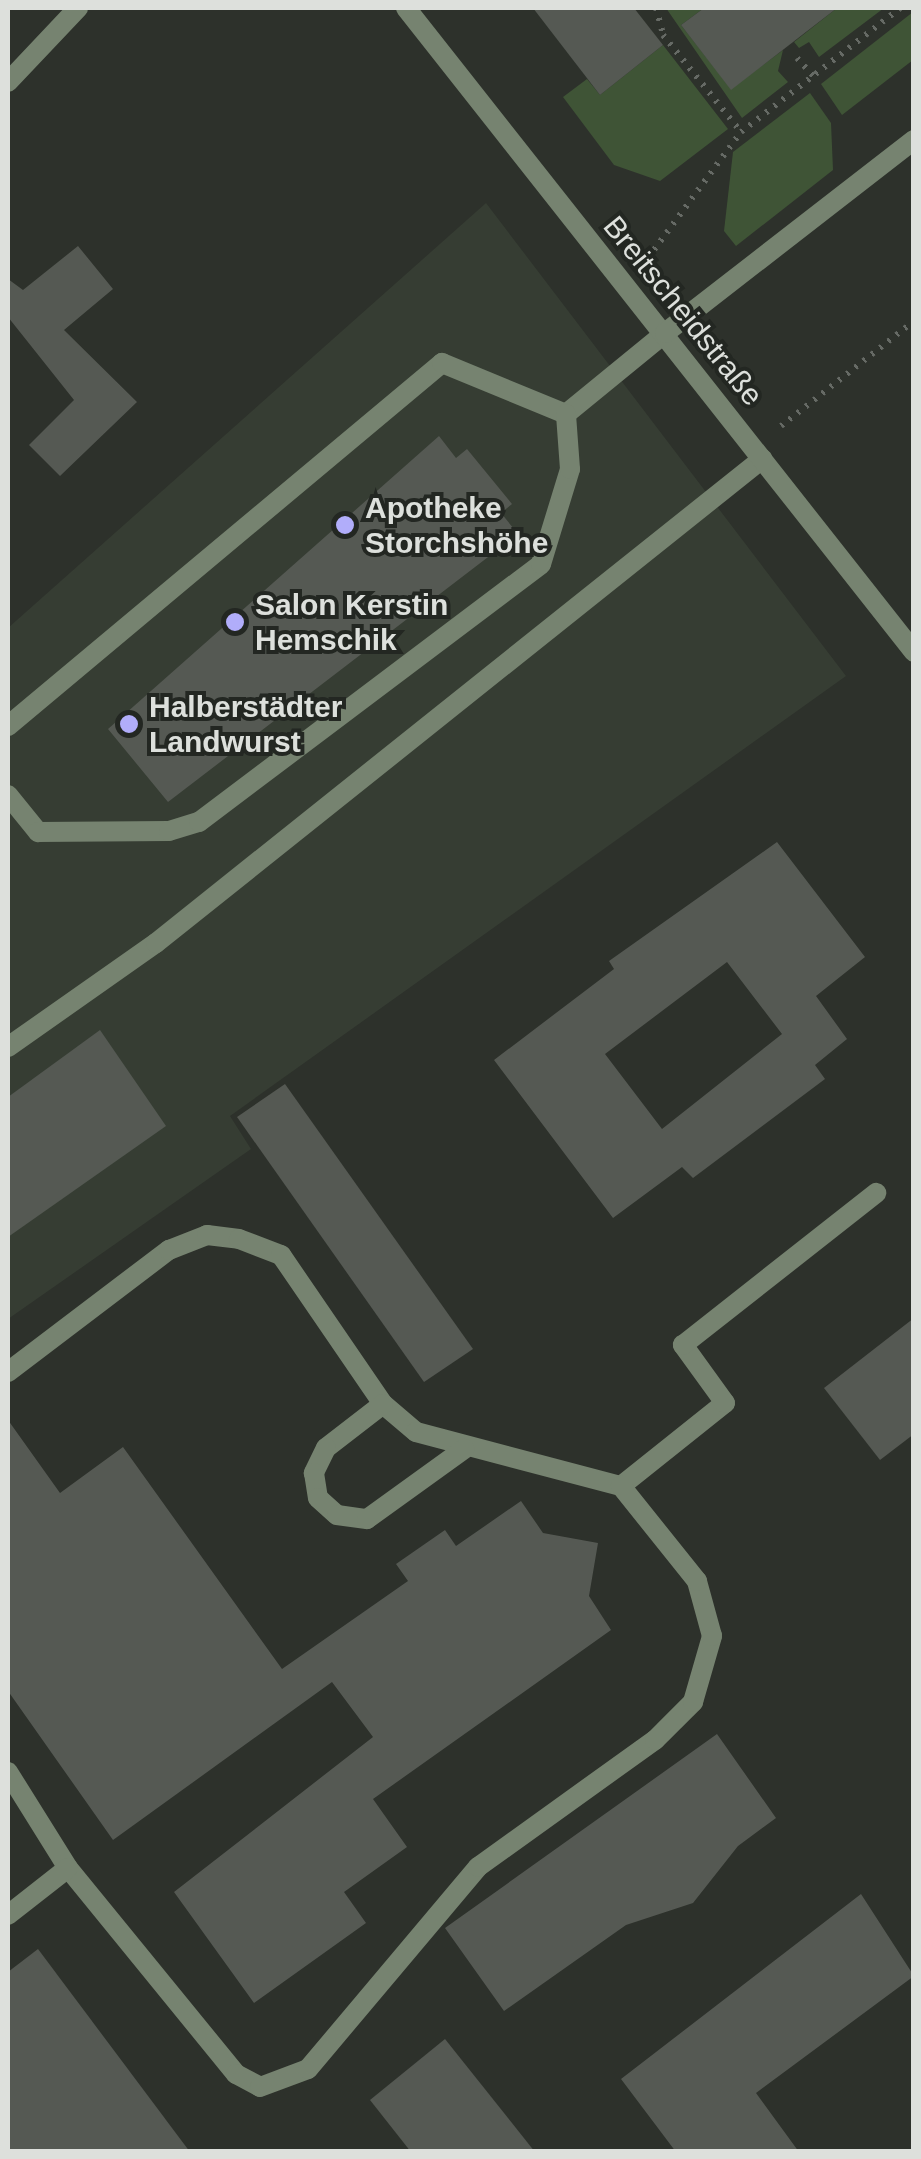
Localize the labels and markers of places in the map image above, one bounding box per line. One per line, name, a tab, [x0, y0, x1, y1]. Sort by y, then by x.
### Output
place label: Apotheke Storchshöhe	[365, 490, 548, 560]
marker: Apotheke Storchshöhe	[334, 514, 356, 536]
place label: Salon Kerstin Hemschik	[255, 587, 448, 658]
marker: Salon Kerstin Hemschik	[224, 611, 246, 633]
place label: Halberstädter Landwurst	[149, 689, 342, 760]
marker: Halberstädter Landwurst	[118, 713, 140, 735]

